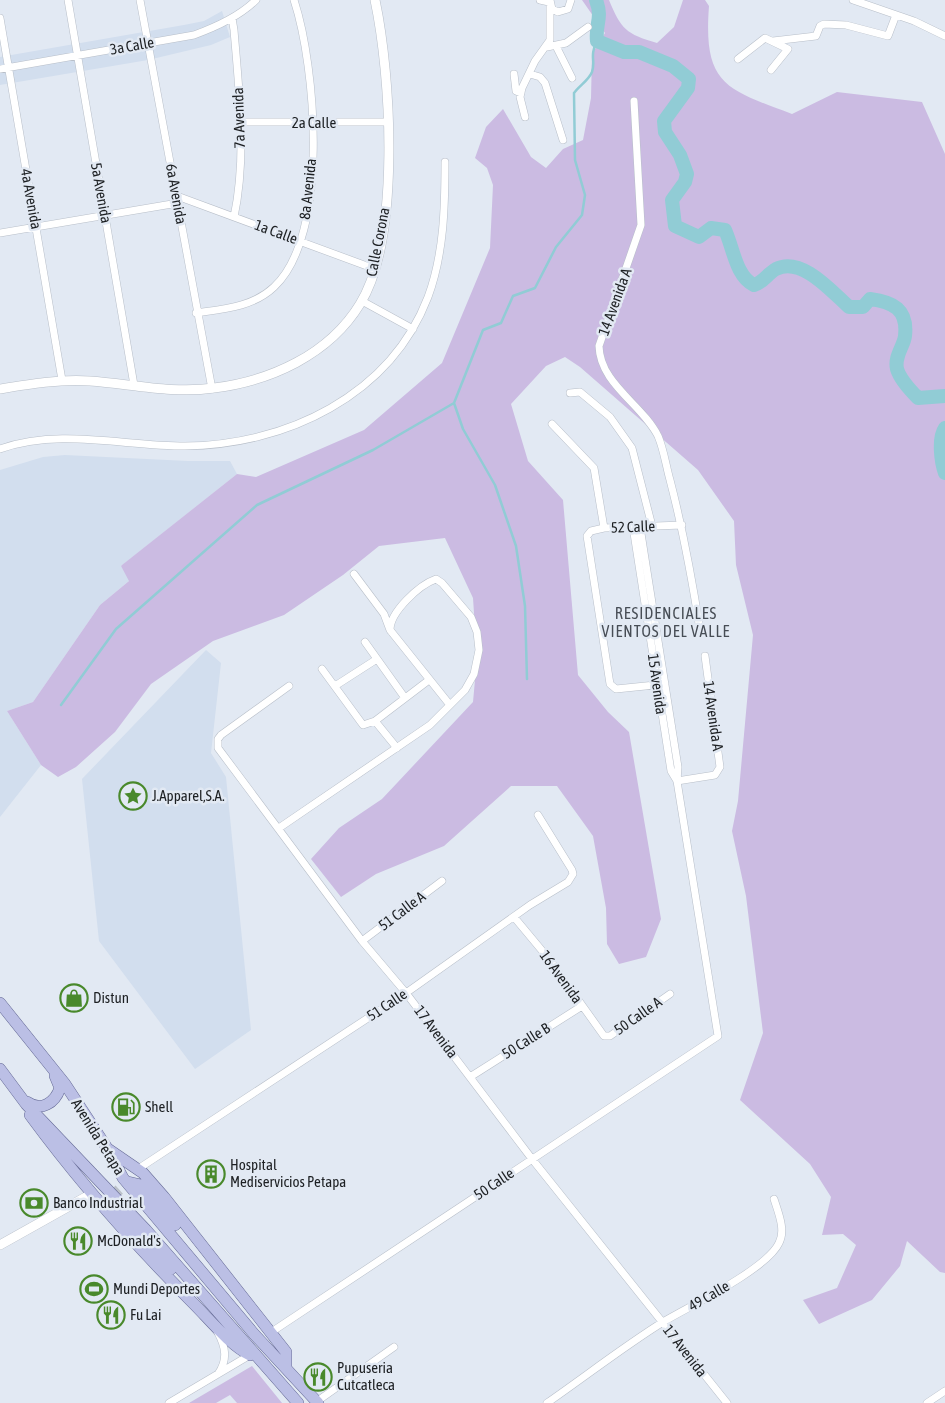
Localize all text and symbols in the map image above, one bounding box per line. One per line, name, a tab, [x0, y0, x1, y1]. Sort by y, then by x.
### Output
street label: 3a Calle	[109, 33, 155, 58]
street label: 7a Avenida	[229, 87, 248, 149]
street label: 2a Calle	[292, 114, 336, 131]
street label: 8a Avenida	[296, 158, 319, 220]
street label: 5a Avenida	[88, 161, 115, 224]
street label: 6a Avenida	[163, 162, 190, 225]
street label: 4a Avenida	[18, 167, 45, 230]
street label: Calle Corona	[362, 206, 393, 278]
street label: 1a Calle	[252, 216, 300, 247]
street label: 14 Avenida A	[594, 265, 635, 338]
street label: 52 Calle	[610, 517, 656, 536]
district label: RESIDENCIALES VIENTOS DEL VALLE	[602, 604, 730, 640]
street label: 15 Avenida	[645, 652, 670, 715]
street label: 14 Avenida A	[700, 680, 727, 753]
place icon: J.Apparel,S.A.	[118, 781, 148, 811]
place label: J.Apparel,S.A.	[152, 787, 225, 804]
street label: 51 Calle A	[375, 887, 429, 934]
street label: 16 Avenida	[537, 947, 586, 1006]
shop icon: Distun	[59, 983, 89, 1013]
street label: 51 Calle	[364, 985, 410, 1024]
place label: Distun	[93, 989, 129, 1006]
street label: 50 Calle A	[611, 993, 665, 1038]
street label: 17 Avenida	[411, 1002, 462, 1061]
street label: 50 Calle B	[498, 1019, 553, 1062]
fuel station icon: Shell	[111, 1092, 141, 1122]
street label: Avenida Petapa	[68, 1096, 129, 1178]
place label: Shell	[145, 1098, 173, 1115]
place label: Hospital Mediservicios Petapa	[230, 1156, 346, 1190]
building icon: Hospital Mediservicios Petapa	[196, 1159, 226, 1189]
street label: 50 Calle	[471, 1164, 517, 1203]
bank icon: Banco Industrial	[19, 1188, 49, 1218]
place label: Banco Industrial	[53, 1194, 143, 1211]
restaurant icon: McDonald's	[63, 1226, 93, 1256]
place label: McDonald's	[97, 1232, 161, 1249]
sports icon: Mundi Deportes	[79, 1274, 109, 1304]
street label: 49 Calle	[685, 1277, 732, 1314]
place label: Mundi Deportes	[113, 1280, 200, 1297]
restaurant icon: Fu Lai	[96, 1300, 126, 1330]
place label: Fu Lai	[130, 1306, 161, 1323]
street label: 17 Avenida	[660, 1321, 711, 1380]
place label: Pupuseria Cutcatleca	[337, 1359, 395, 1393]
restaurant icon: Pupuseria Cutcatleca	[303, 1362, 333, 1392]

